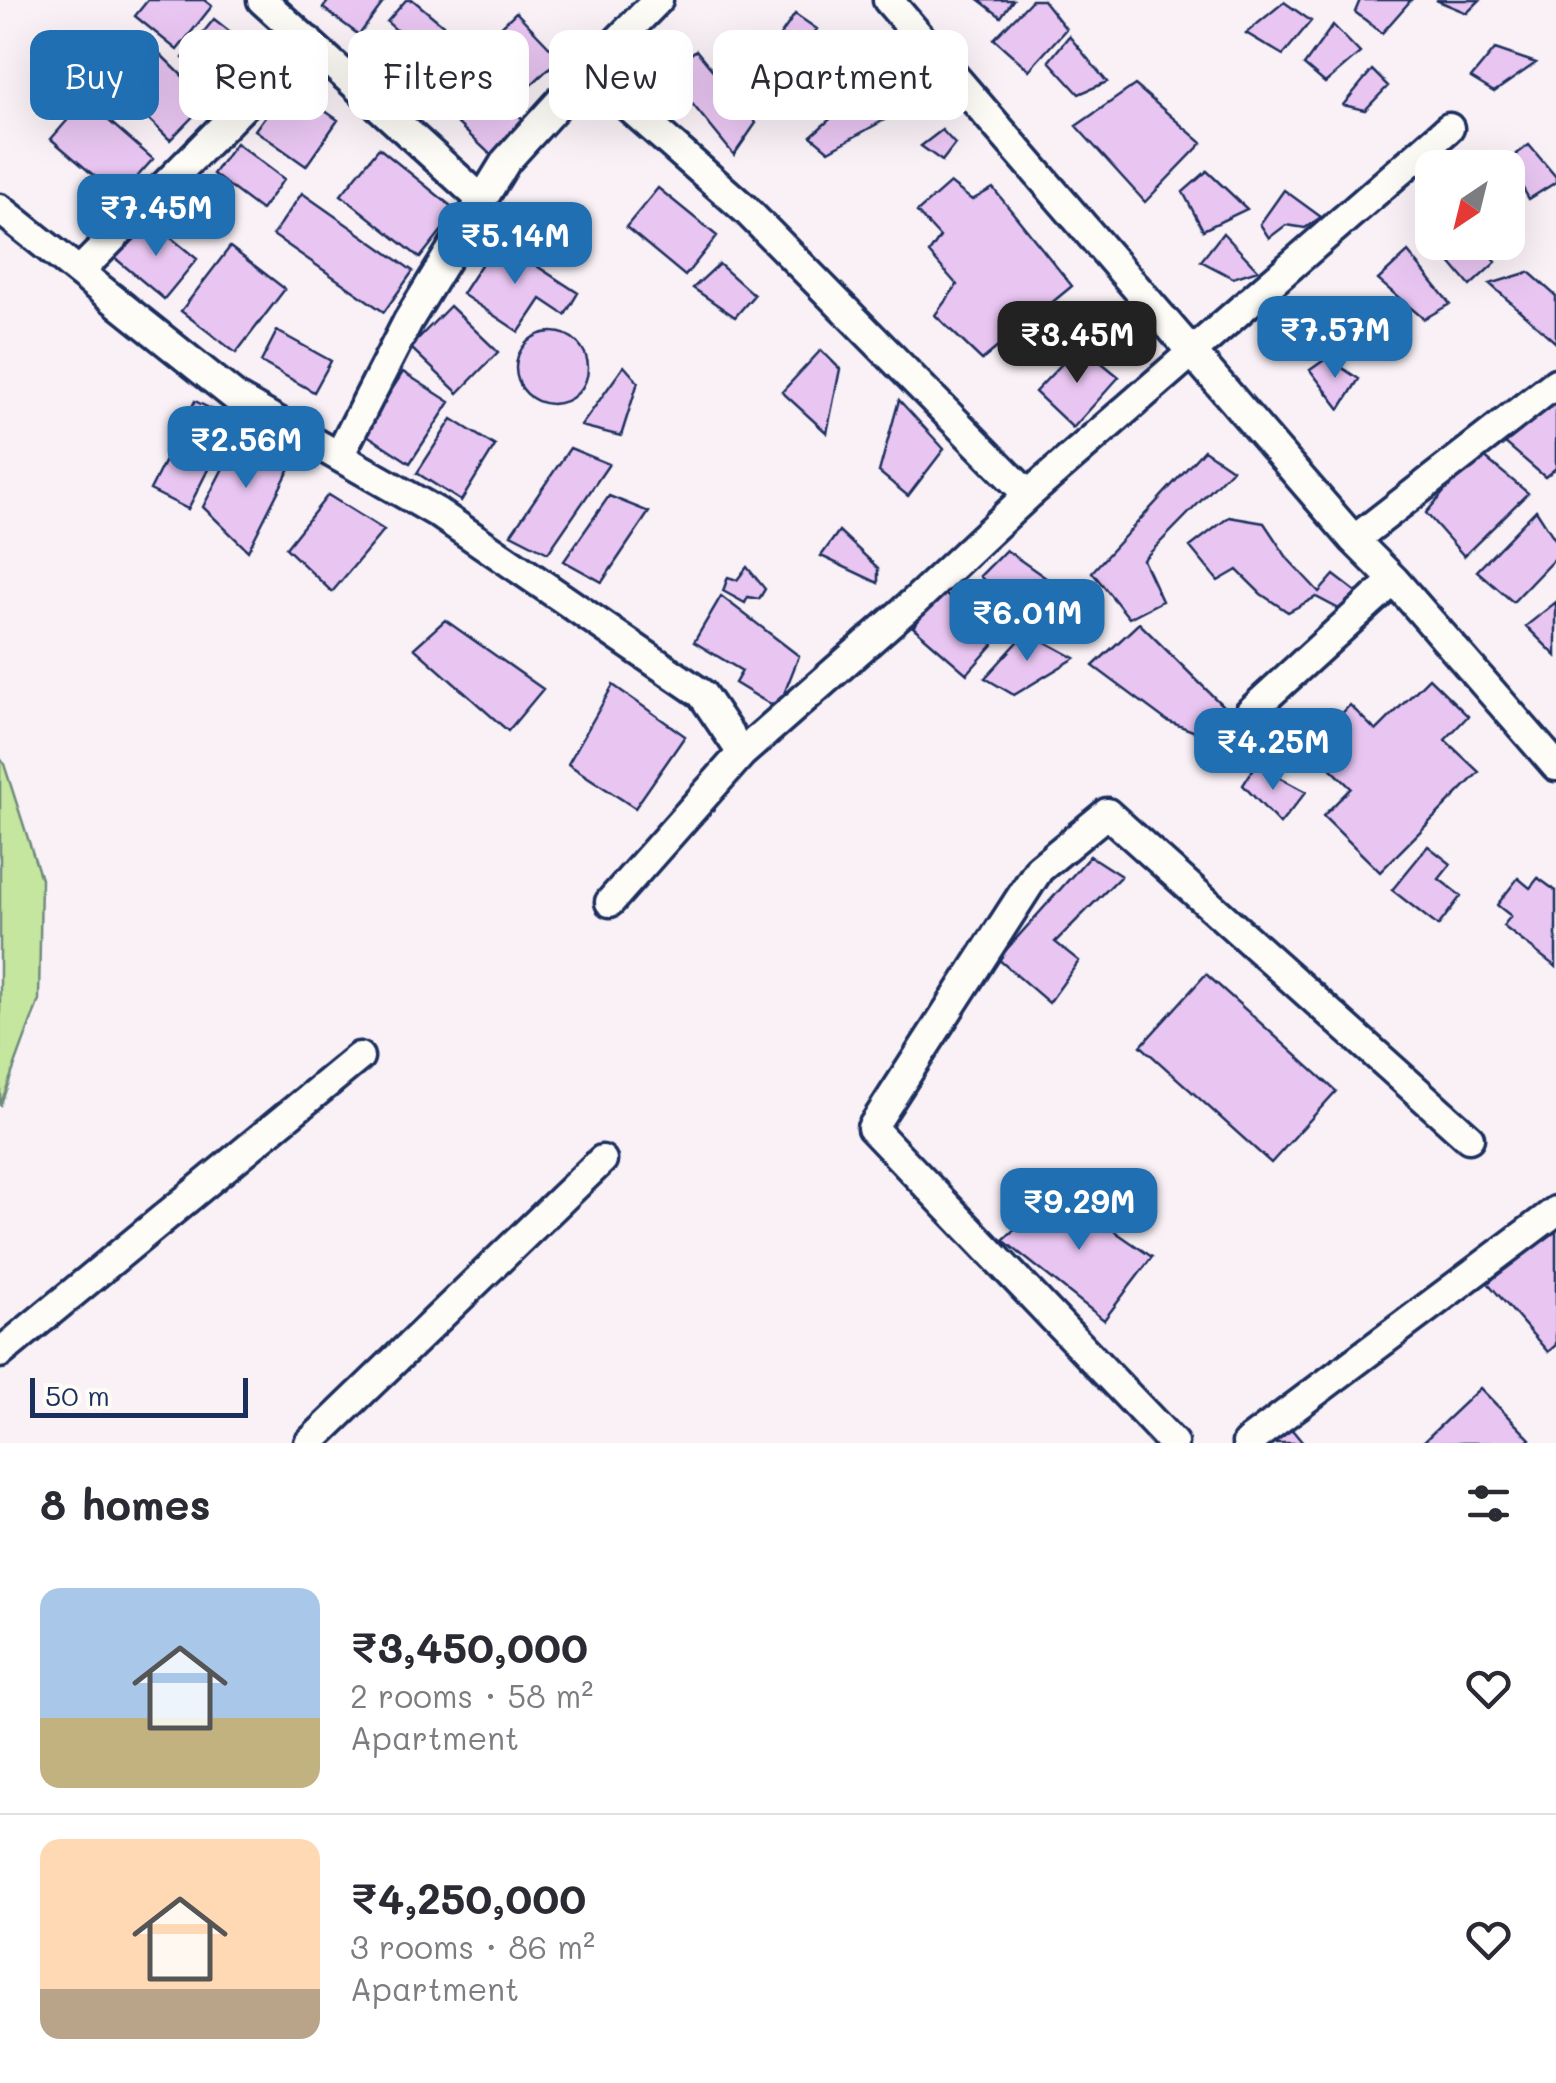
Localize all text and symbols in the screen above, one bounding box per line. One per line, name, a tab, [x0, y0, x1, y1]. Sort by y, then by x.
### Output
chip: Buy	[30, 30, 159, 120]
chip: Rent	[179, 30, 328, 120]
chip: Filters	[348, 30, 529, 120]
chip: New	[549, 30, 693, 120]
chip: Apartment	[713, 30, 968, 120]
north arrow	[1415, 150, 1525, 260]
map controls	[1415, 150, 1525, 260]
pin: ₹7.45M	[75, 174, 237, 259]
text: ₹7.45M	[99, 185, 213, 227]
pin: ₹5.14M	[434, 202, 596, 287]
text: ₹5.14M	[460, 213, 570, 255]
pin: ₹7.57M	[1254, 296, 1416, 381]
pin: ₹3.45M	[996, 301, 1158, 386]
text: ₹7.57M	[1279, 307, 1391, 349]
text: ₹3.45M	[1019, 312, 1135, 354]
pin: ₹2.56M	[165, 406, 327, 491]
text: ₹2.56M	[190, 417, 302, 459]
pin: ₹6.01M	[946, 579, 1108, 664]
text: ₹6.01M	[971, 590, 1083, 632]
pin: ₹4.25M	[1192, 708, 1354, 793]
text: ₹4.25M	[1216, 719, 1330, 761]
pin: ₹9.29M	[998, 1168, 1160, 1253]
text: ₹9.29M	[1022, 1179, 1136, 1221]
scale bar	[30, 1373, 248, 1418]
text: 50 m	[45, 1377, 110, 1413]
text: 8 homes	[40, 1476, 211, 1531]
icon: filters	[1461, 1476, 1516, 1531]
text: ₹3,450,000	[350, 1619, 588, 1674]
icon: home	[120, 1628, 240, 1748]
icon: heart	[1461, 1661, 1516, 1716]
text: 2 rooms · 58 m²	[350, 1674, 593, 1716]
text: Apartment	[350, 1716, 519, 1758]
text: ₹4,250,000	[350, 1870, 586, 1925]
icon: home	[120, 1879, 240, 1999]
icon: heart	[1461, 1912, 1516, 1967]
text: 3 rooms · 86 m²	[350, 1925, 595, 1967]
text: Apartment	[350, 1967, 519, 2009]

